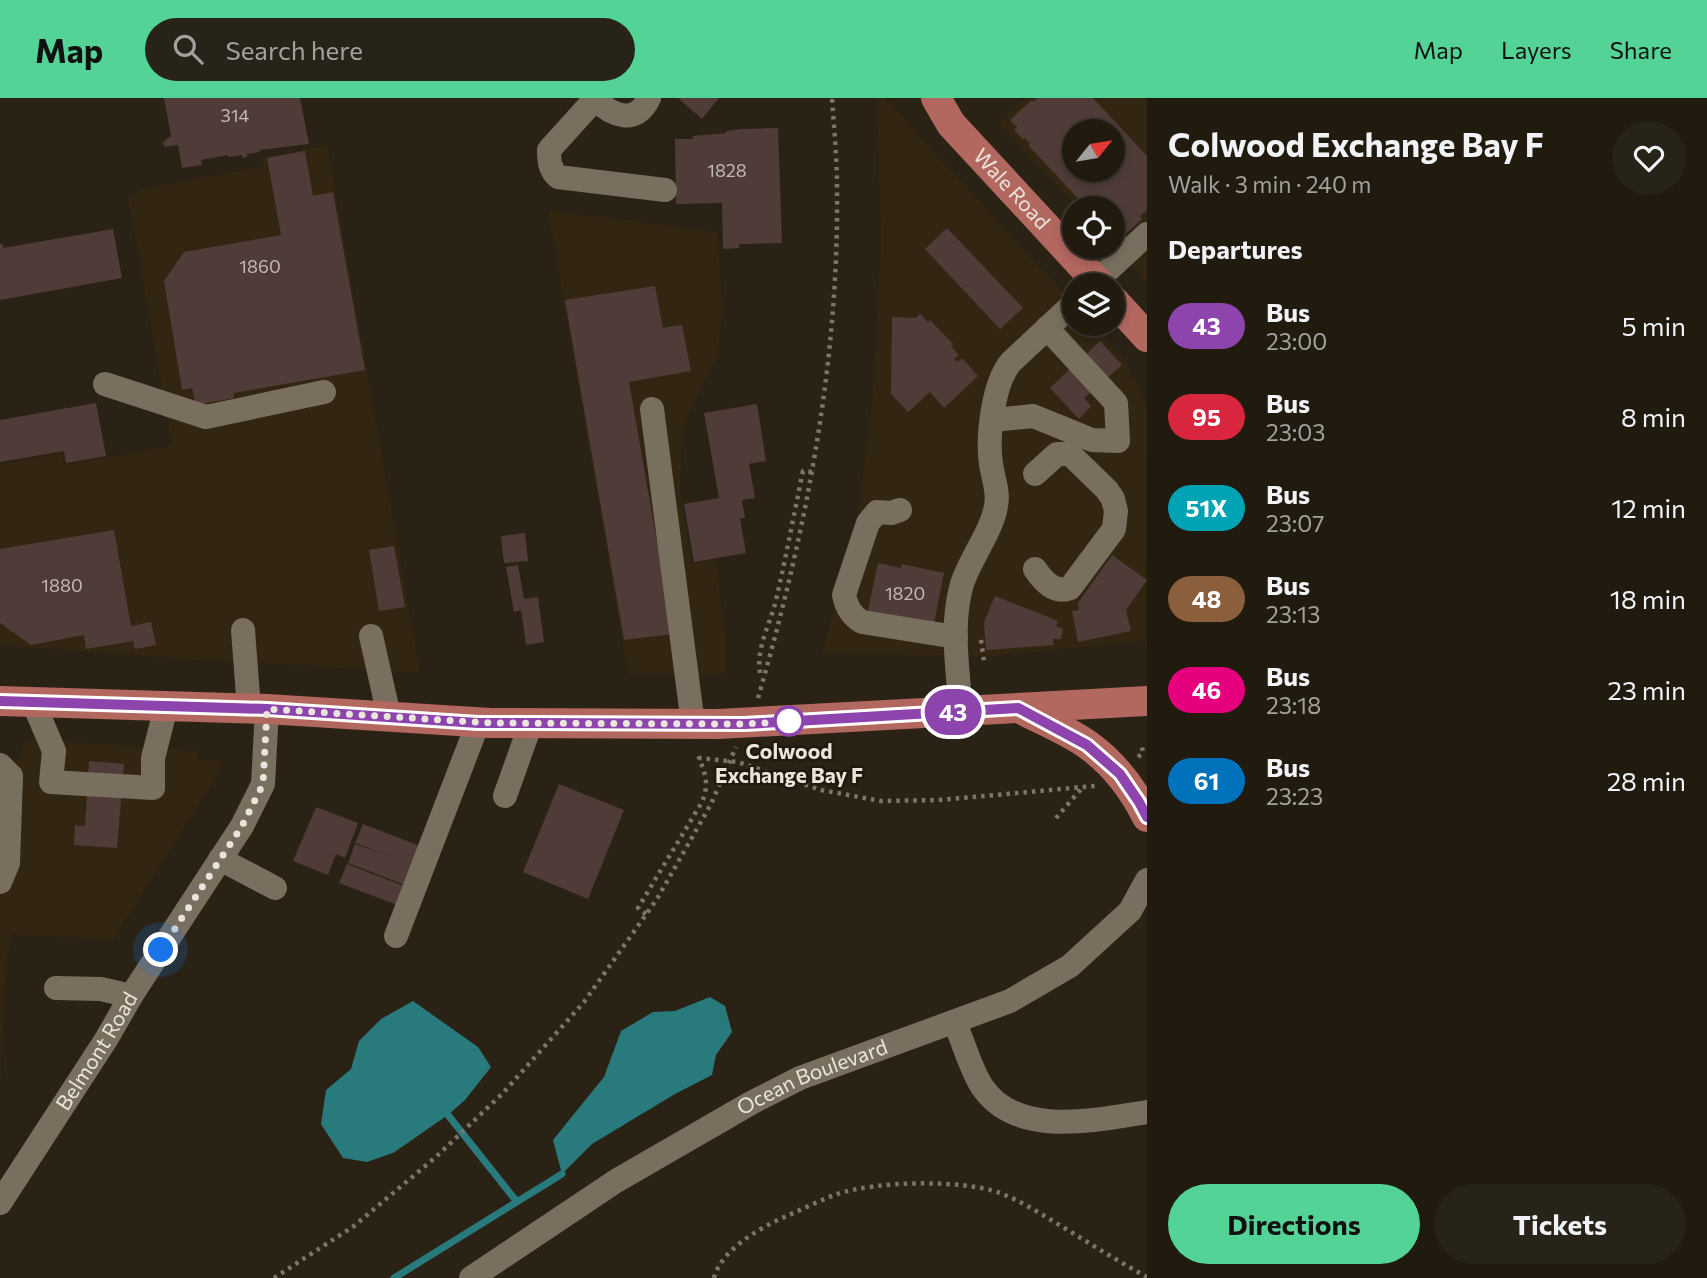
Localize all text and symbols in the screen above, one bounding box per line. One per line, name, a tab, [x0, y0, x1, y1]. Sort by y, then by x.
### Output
search box	[145, 18, 635, 81]
text: Map	[35, 29, 103, 70]
icon: search	[169, 30, 207, 68]
text: Search here	[225, 34, 363, 65]
text: Map	[1414, 35, 1463, 64]
text: Layers	[1501, 35, 1572, 64]
text: Share	[1610, 35, 1672, 64]
house number: 314	[221, 104, 250, 126]
north arrow	[1062, 119, 1125, 182]
map controls	[1062, 119, 1125, 336]
button: heart	[1612, 121, 1686, 195]
text: Colwood Exchange Bay F	[1168, 123, 1544, 164]
street label: Wale Road	[969, 143, 1056, 234]
house number: 1828	[707, 159, 747, 181]
text: Walk · 3 min · 240 m	[1168, 170, 1371, 198]
button: locate	[1062, 196, 1125, 259]
text: Departures	[1168, 233, 1303, 264]
house number: 1860	[239, 255, 281, 277]
button: layers	[1062, 273, 1125, 336]
text: Bus	[1266, 296, 1310, 327]
text: 5 min	[1622, 310, 1686, 341]
text: 43	[1192, 311, 1221, 340]
text: 23:00	[1266, 327, 1327, 355]
text: Bus	[1266, 387, 1310, 418]
text: 8 min	[1621, 401, 1686, 432]
text: 95	[1192, 402, 1221, 431]
text: 23:03	[1266, 418, 1325, 446]
text: Bus	[1266, 478, 1310, 509]
text: 12 min	[1611, 492, 1686, 523]
text: 51X	[1186, 493, 1227, 522]
text: 23:07	[1266, 509, 1324, 537]
text: Bus	[1266, 569, 1310, 600]
house number: 1880	[41, 574, 83, 596]
house number: 1820	[885, 582, 925, 604]
text: 18 min	[1610, 583, 1686, 614]
text: 48	[1192, 584, 1221, 613]
text: 23:13	[1266, 600, 1320, 628]
text: Bus	[1266, 660, 1310, 691]
text: 23 min	[1608, 674, 1686, 705]
text: 46	[1192, 675, 1221, 704]
line badge: 43	[922, 689, 984, 735]
text: 23:18	[1266, 691, 1321, 719]
text: 43	[939, 697, 967, 726]
marker: Colwood Exchange Bay F	[774, 706, 804, 736]
place label: Colwood Exchange Bay F	[715, 738, 863, 787]
text: Bus	[1266, 751, 1310, 782]
text: 28 min	[1607, 765, 1686, 796]
text: 61	[1194, 766, 1219, 795]
text: 23:23	[1266, 782, 1323, 810]
your location	[143, 932, 178, 967]
street label: Belmont Road	[50, 987, 142, 1114]
street label: Ocean Boulevard	[732, 1033, 890, 1120]
button: Directions	[1168, 1184, 1420, 1264]
button: Tickets	[1434, 1184, 1686, 1264]

